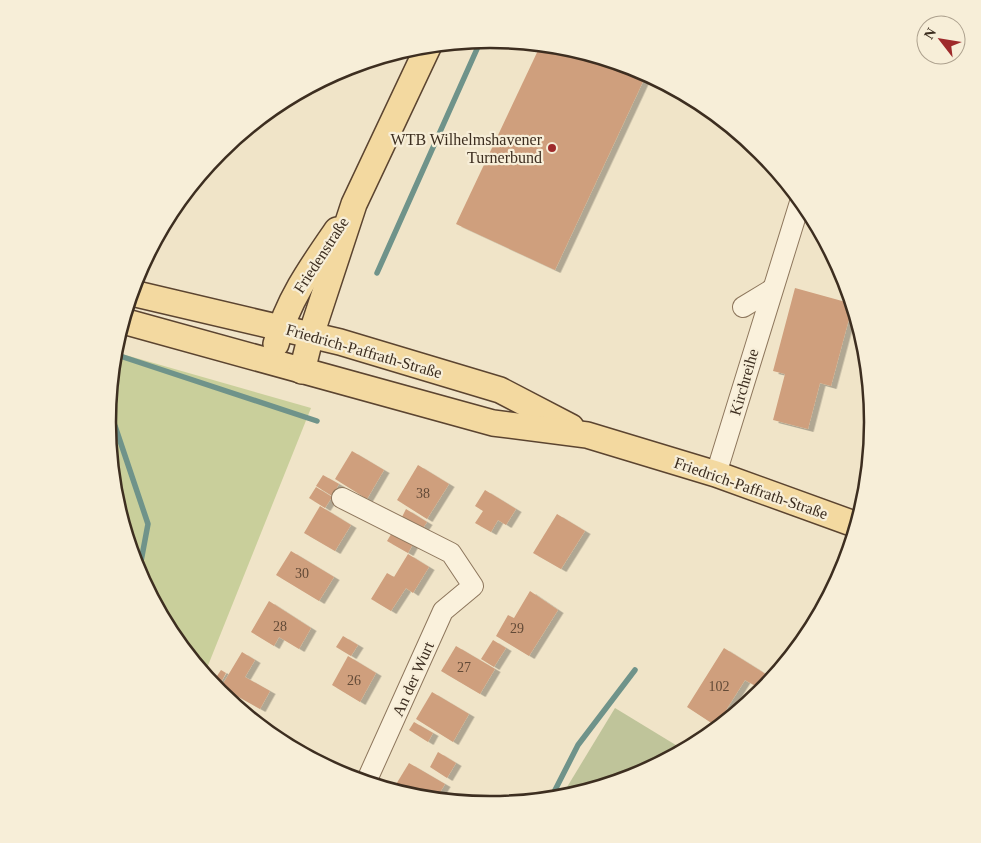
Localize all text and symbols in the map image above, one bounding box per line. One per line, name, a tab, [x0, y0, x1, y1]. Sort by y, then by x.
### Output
north arrow	[916, 15, 966, 65]
text: N	[921, 25, 939, 42]
place label: WTB Wilhelmshavener Turnerbund	[391, 131, 543, 166]
marker: WTB Wilhelmshavener Turnerbund	[546, 142, 558, 154]
street label: Friedenstraße	[290, 214, 352, 296]
street label: Friedrich-Paffrath-Straße	[284, 321, 444, 381]
street label: Kirchreihe	[726, 347, 762, 417]
street label: Friedrich-Paffrath-Straße	[672, 454, 830, 522]
house number: 38	[416, 486, 430, 501]
house number: 30	[295, 566, 309, 581]
house number: 28	[273, 619, 287, 634]
house number: 29	[510, 621, 524, 636]
street label: An der Wurt	[389, 639, 437, 719]
house number: 27	[457, 660, 471, 675]
house number: 26	[347, 673, 361, 688]
house number: 102	[709, 679, 730, 694]

